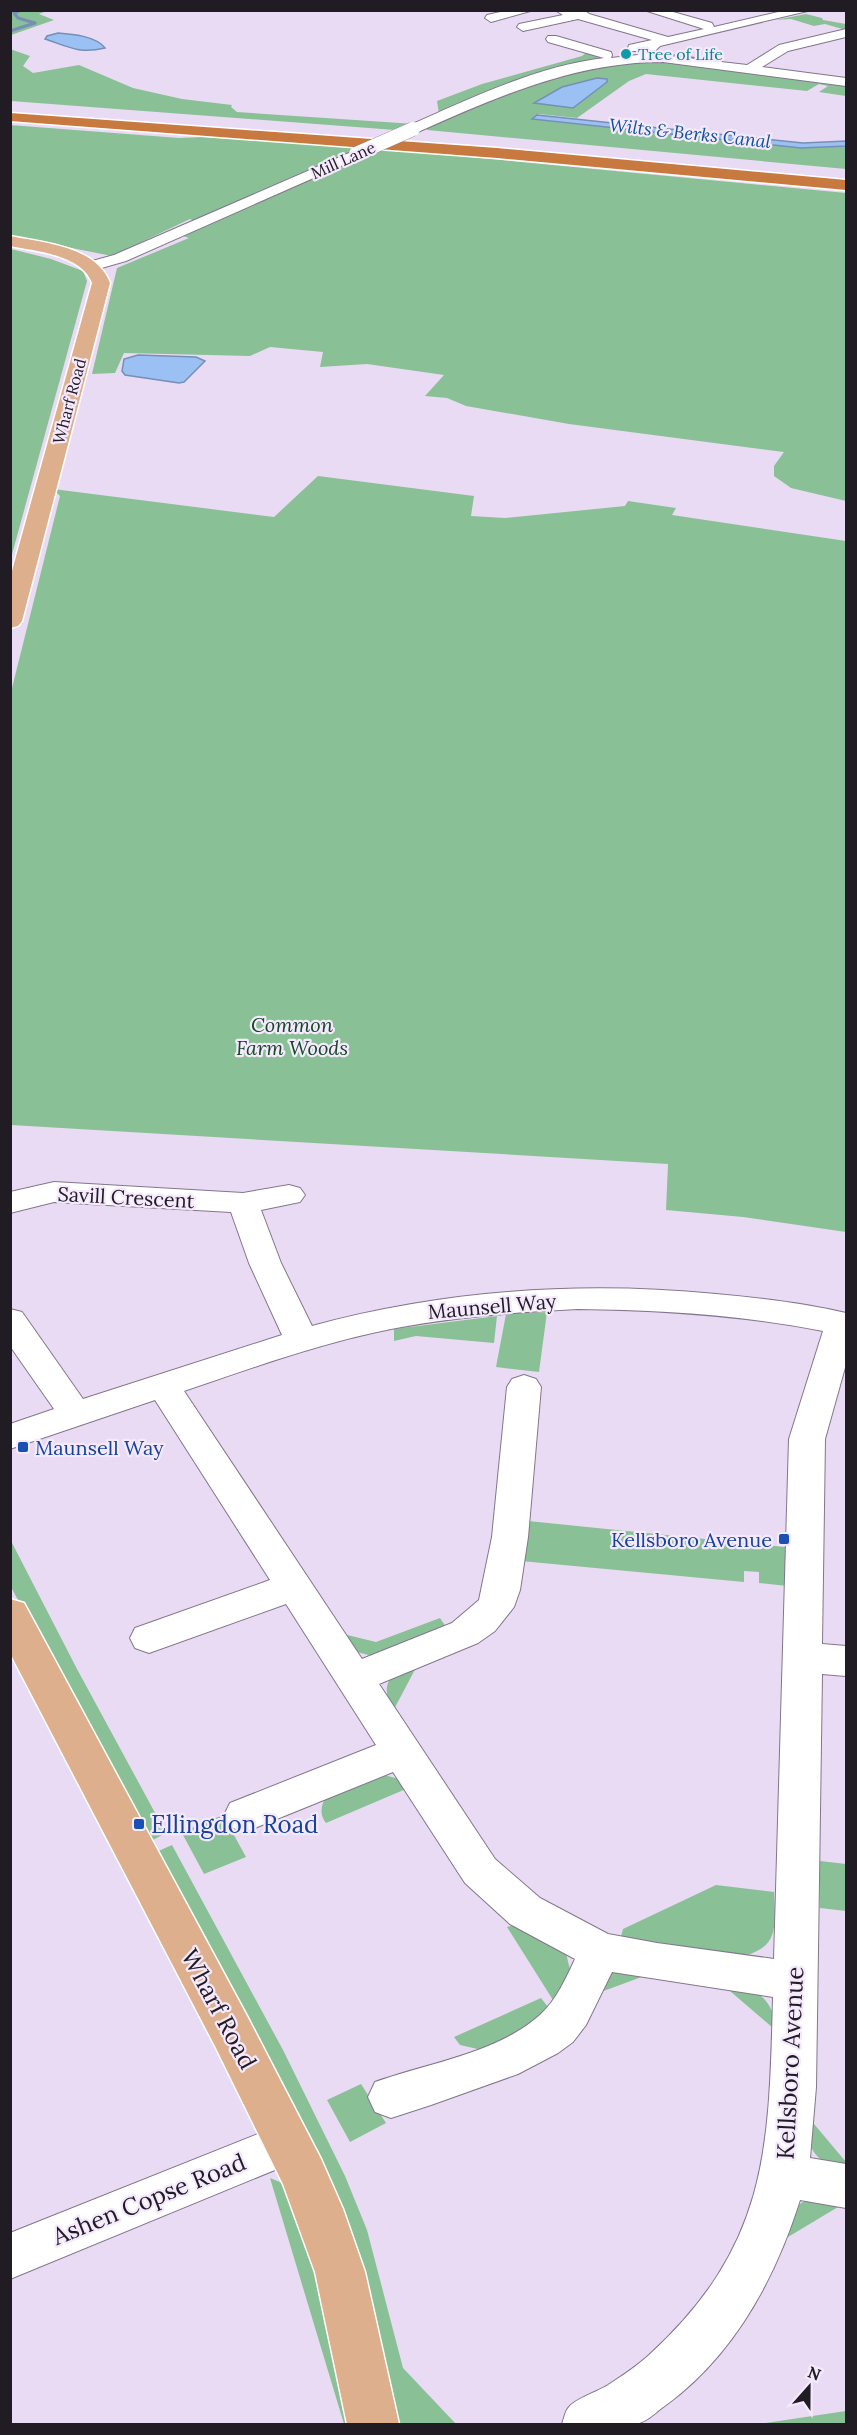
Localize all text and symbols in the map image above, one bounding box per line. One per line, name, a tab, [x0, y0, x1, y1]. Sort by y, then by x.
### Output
place label: Tree of Life	[638, 44, 723, 64]
marker: Tree of Life	[619, 47, 633, 61]
water label: Wilts & Berks Canal	[608, 113, 772, 153]
street label: Mill Lane	[308, 137, 379, 183]
street label: Wharf Road	[48, 356, 90, 446]
park label: Common Farm Woods	[236, 1012, 348, 1060]
street label: Savill Crescent	[57, 1181, 195, 1213]
street label: Maunsell Way	[427, 1288, 558, 1324]
place label: Maunsell Way	[35, 1435, 164, 1460]
marker: Maunsell Way	[16, 1440, 30, 1454]
place label: Kellsboro Avenue	[611, 1527, 772, 1552]
marker: Kellsboro Avenue	[777, 1532, 791, 1546]
place label: Ellingdon Road	[151, 1809, 318, 1840]
marker: Ellingdon Road	[132, 1817, 146, 1831]
street label: Wharf Road	[174, 1944, 264, 2074]
street label: Kellsboro Avenue	[769, 1966, 811, 2160]
street label: Ashen Copse Road	[47, 2146, 250, 2252]
north arrow	[779, 2357, 839, 2417]
text: N	[805, 2361, 824, 2385]

